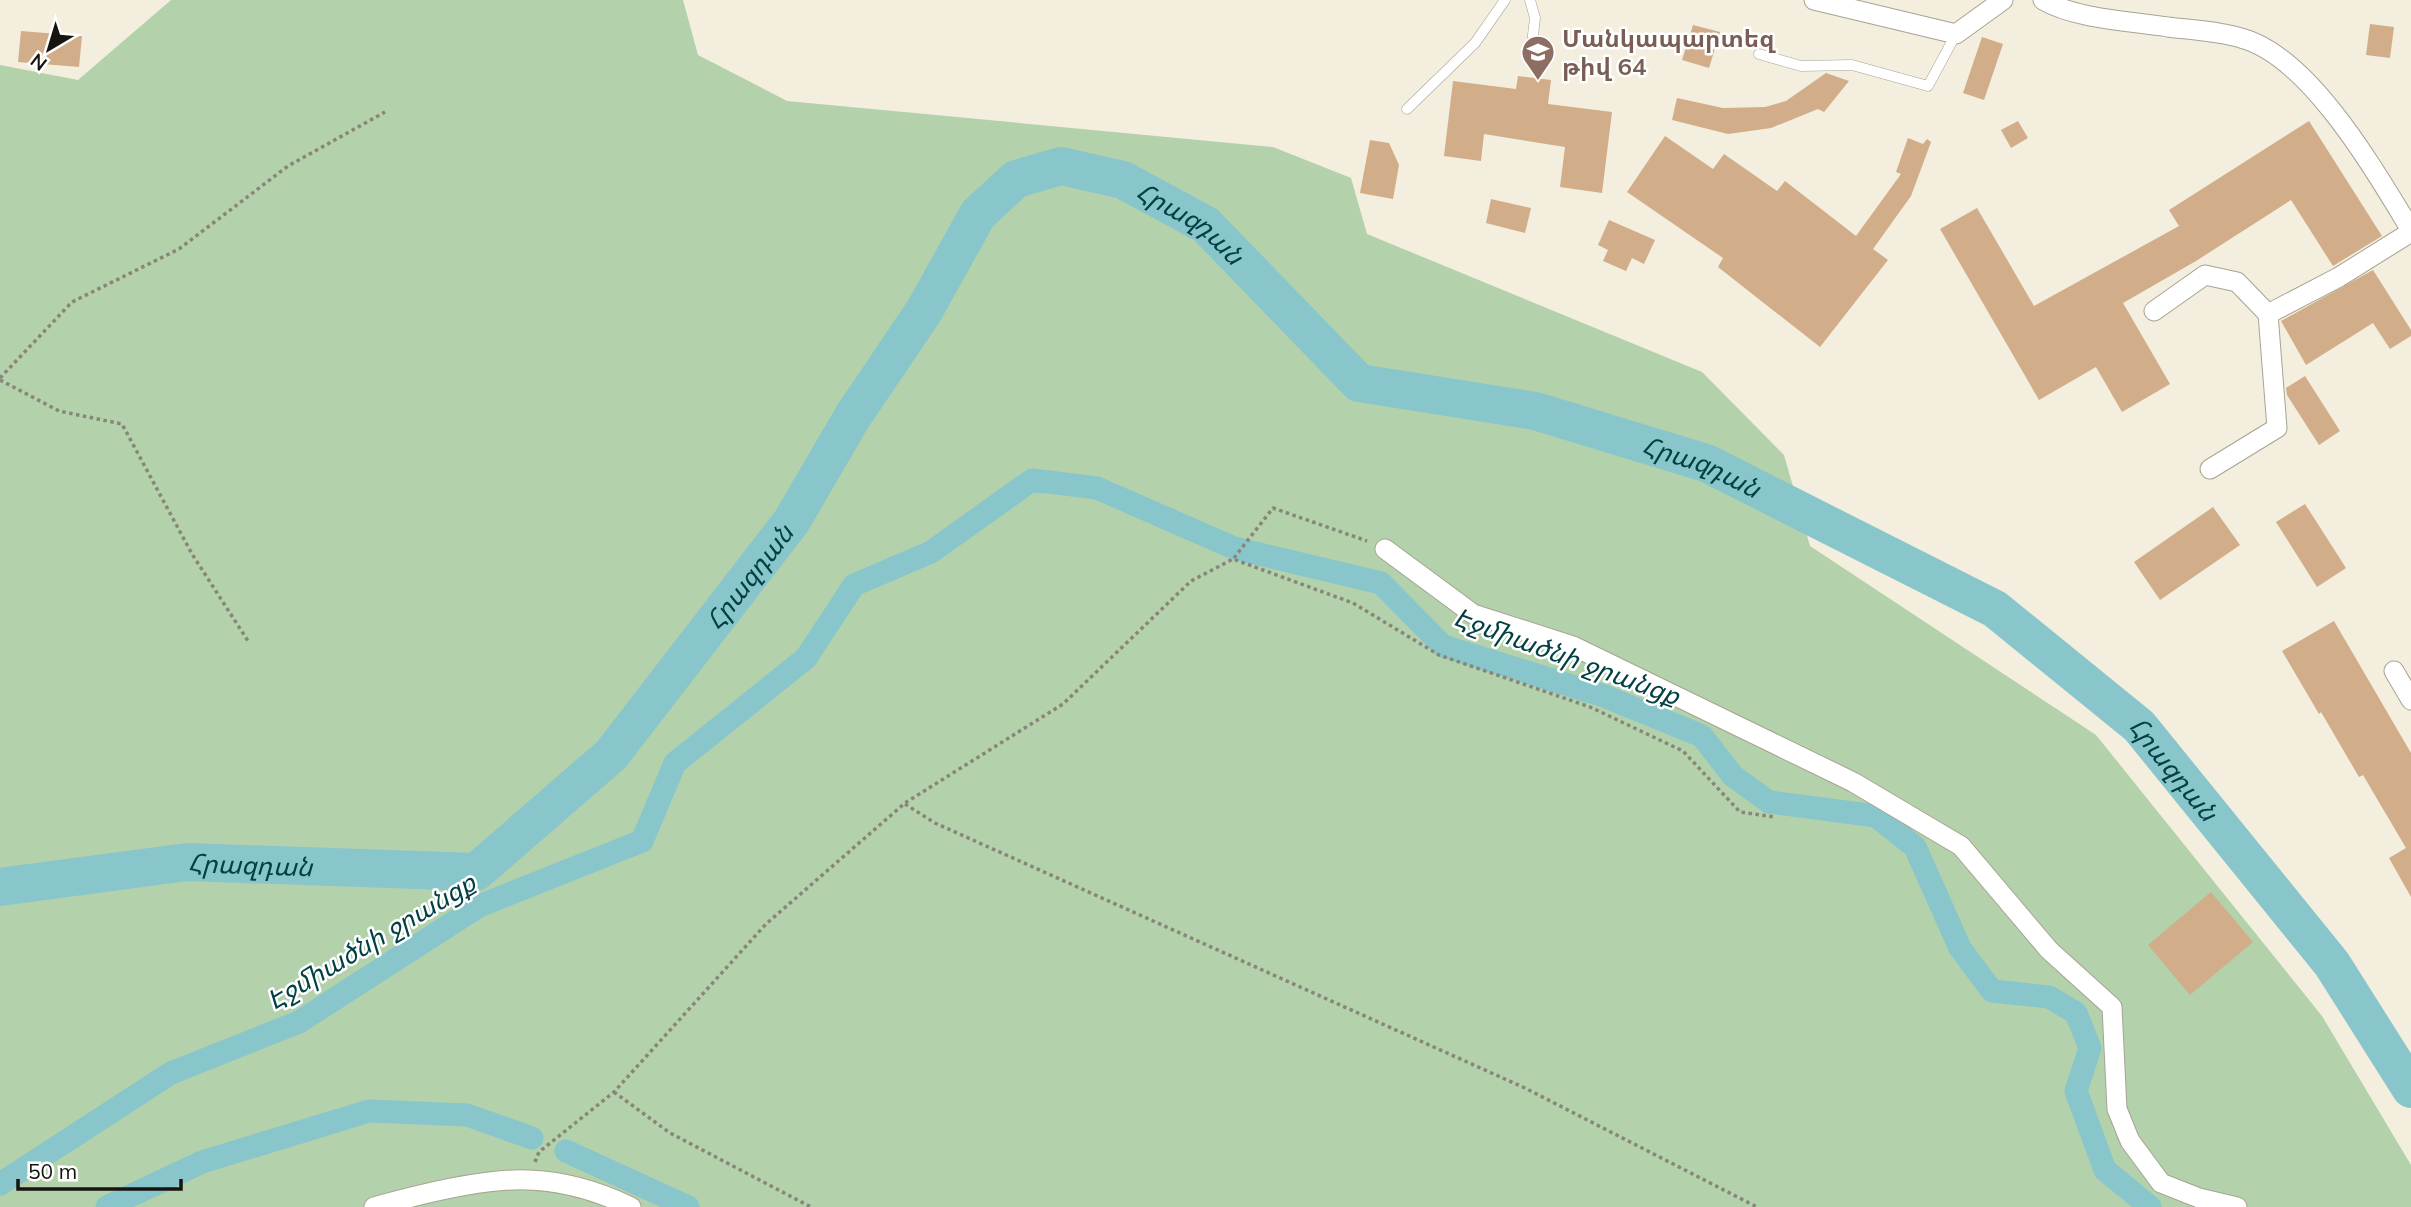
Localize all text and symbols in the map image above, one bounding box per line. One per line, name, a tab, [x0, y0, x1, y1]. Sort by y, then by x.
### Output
north arrow	[14, 14, 84, 84]
place label: Մանկապարտեզ թիվ 64	[1562, 23, 1776, 81]
school or university icon: Մանկապարտեզ թիվ 64	[1519, 33, 1557, 82]
text: N	[25, 49, 52, 76]
water label: Հրազդան	[1131, 174, 1252, 272]
water label: Հրազդան	[1639, 428, 1768, 505]
water label: Հրազդան	[698, 516, 801, 636]
water label: Էջմիածնի ջրանցք	[1450, 600, 1686, 713]
water label: Հրազդան	[2123, 709, 2226, 828]
water label: Հրազդան	[188, 846, 315, 883]
water label: Էջմիածնի ջրանցք	[260, 865, 483, 1016]
scale bar	[18, 1148, 180, 1192]
text: 50 m	[28, 1158, 77, 1184]

